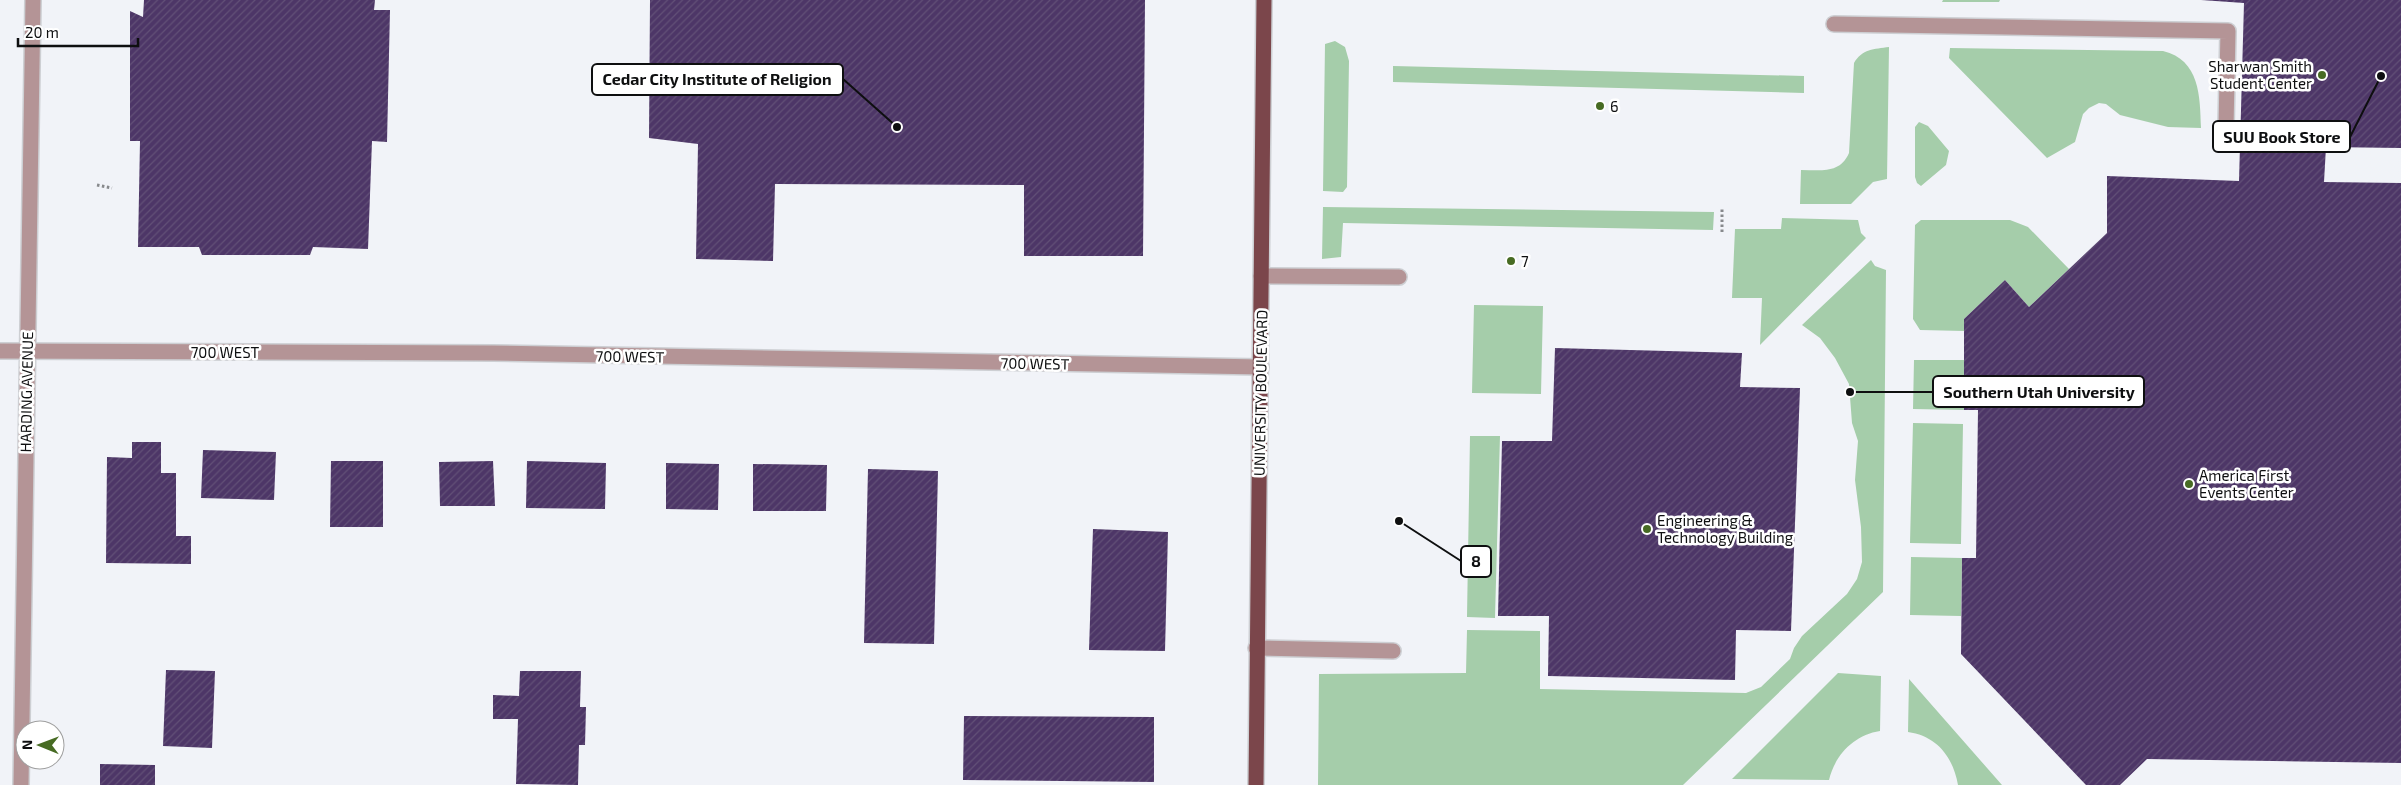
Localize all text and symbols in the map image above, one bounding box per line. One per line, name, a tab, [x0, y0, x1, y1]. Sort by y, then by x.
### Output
scale bar	[18, 15, 138, 47]
text: 20 m	[25, 23, 59, 41]
place label: Sharwan Smith Student Center	[2208, 57, 2312, 92]
callout: Cedar City Institute of Religion	[592, 64, 843, 95]
text: Cedar City Institute of Religion	[602, 69, 832, 89]
marker: Sharwan Smith Student Center	[2316, 69, 2328, 81]
place label: 6	[1610, 97, 1619, 115]
marker: 6	[1594, 100, 1606, 112]
callout: SUU Book Store	[2213, 121, 2350, 152]
text: SUU Book Store	[2223, 127, 2341, 146]
place label: 7	[1521, 252, 1529, 270]
marker: 7	[1505, 255, 1517, 267]
street label: UNIVERSITY BOULEVARD	[1250, 310, 1270, 476]
street label: HARDING AVENUE	[16, 331, 36, 453]
street label: 700 WEST	[191, 343, 260, 361]
street label: 700 WEST	[596, 346, 665, 366]
street label: 700 WEST	[1001, 353, 1070, 373]
callout: Southern Utah University	[1933, 376, 2144, 407]
text: Southern Utah University	[1943, 382, 2135, 402]
place label: America First Events Center	[2199, 466, 2294, 501]
marker: America First Events Center	[2183, 478, 2195, 490]
place label: Engineering & Technology Building	[1657, 511, 1794, 546]
marker: Engineering & Technology Building	[1641, 523, 1653, 535]
callout: 8	[1461, 546, 1491, 577]
text: 8	[1471, 551, 1481, 570]
north arrow	[15, 720, 65, 770]
text: N	[18, 740, 35, 750]

